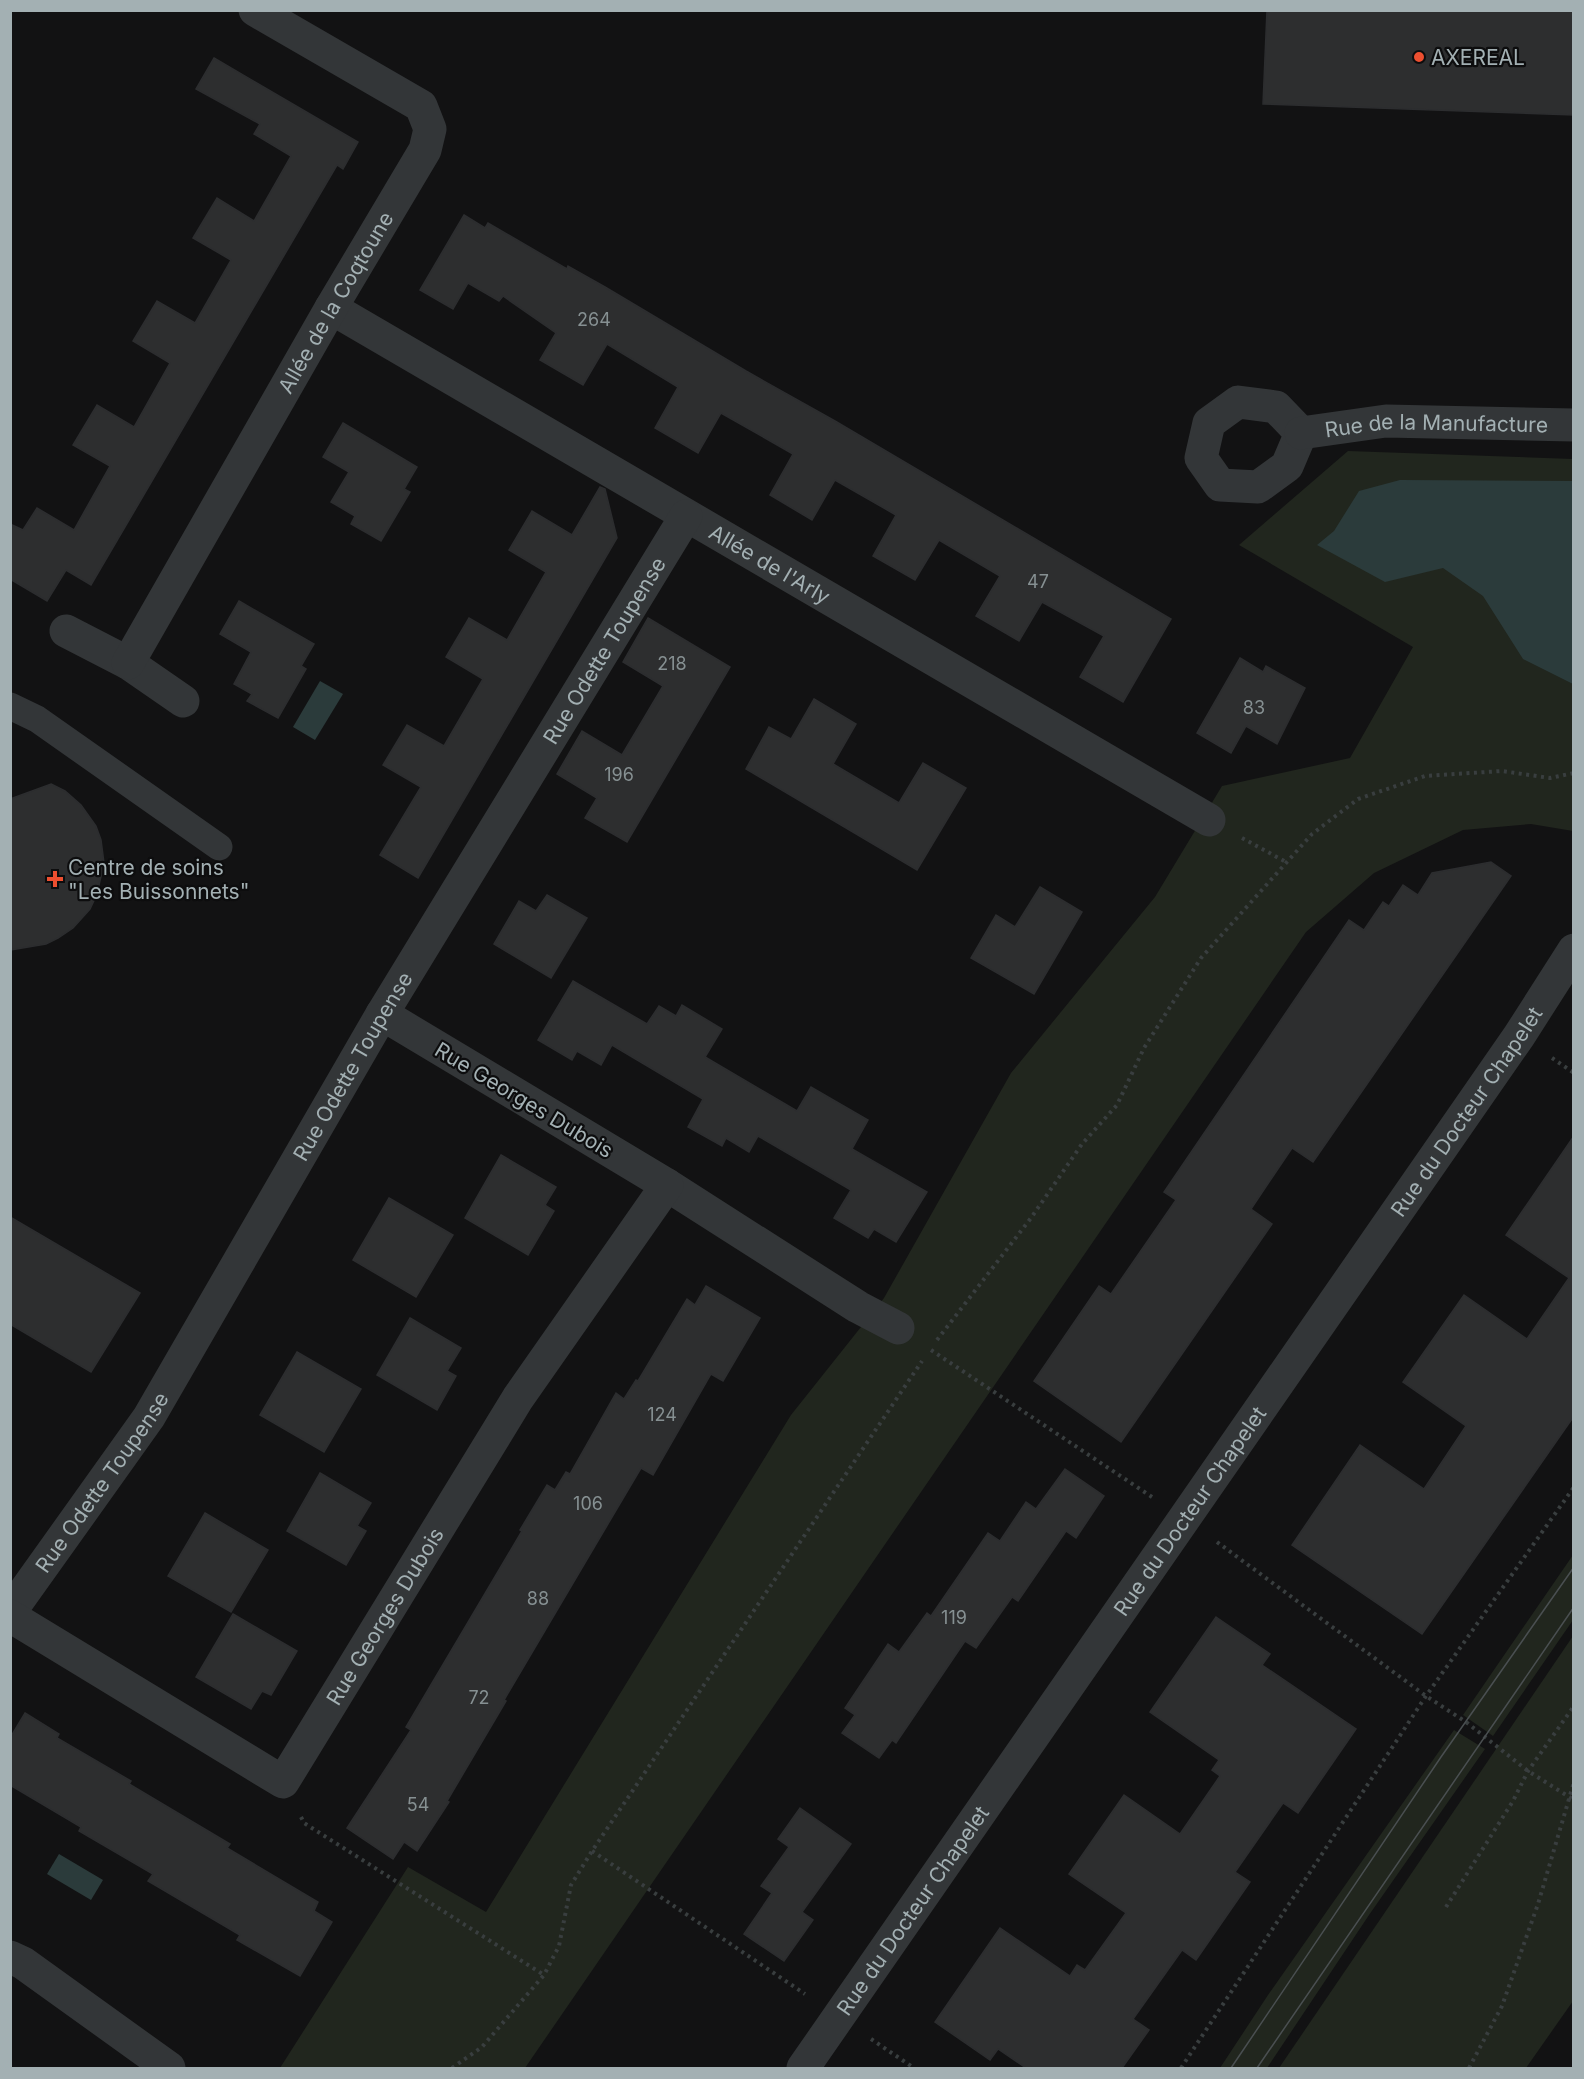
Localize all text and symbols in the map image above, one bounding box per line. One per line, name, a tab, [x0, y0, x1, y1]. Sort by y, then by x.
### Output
place label: AXEREAL	[1431, 45, 1525, 70]
marker: AXEREAL	[1412, 50, 1426, 64]
street label: Allée de la Coqtoune	[273, 207, 398, 398]
house number: 264	[577, 309, 611, 330]
street label: Rue de la Manufacture	[1323, 408, 1548, 442]
street label: Allée de l'Arly	[705, 519, 835, 609]
street label: Rue Odette Toupense	[537, 552, 670, 748]
house number: 47	[1027, 571, 1049, 592]
house number: 218	[657, 653, 687, 674]
house number: 83	[1243, 697, 1265, 718]
house number: 196	[604, 764, 634, 785]
place label: Centre de soins "Les Buissonnets"	[68, 855, 249, 904]
marker: Centre de soins "Les Buissonnets"	[46, 870, 64, 888]
street label: Rue Odette Toupense	[288, 967, 417, 1165]
street label: Rue du Docteur Chapelet	[1385, 1002, 1547, 1221]
street label: Rue Georges Dubois	[430, 1037, 618, 1163]
street label: Rue Odette Toupense	[30, 1388, 173, 1577]
street label: Rue du Docteur Chapelet	[1108, 1401, 1271, 1620]
house number: 124	[647, 1404, 677, 1425]
house number: 106	[573, 1493, 603, 1514]
street label: Rue Georges Dubois	[321, 1523, 448, 1709]
house number: 88	[527, 1588, 549, 1609]
house number: 119	[941, 1607, 967, 1628]
house number: 72	[468, 1687, 490, 1708]
house number: 54	[407, 1794, 429, 1815]
street label: Rue du Docteur Chapelet	[831, 1801, 994, 2020]

